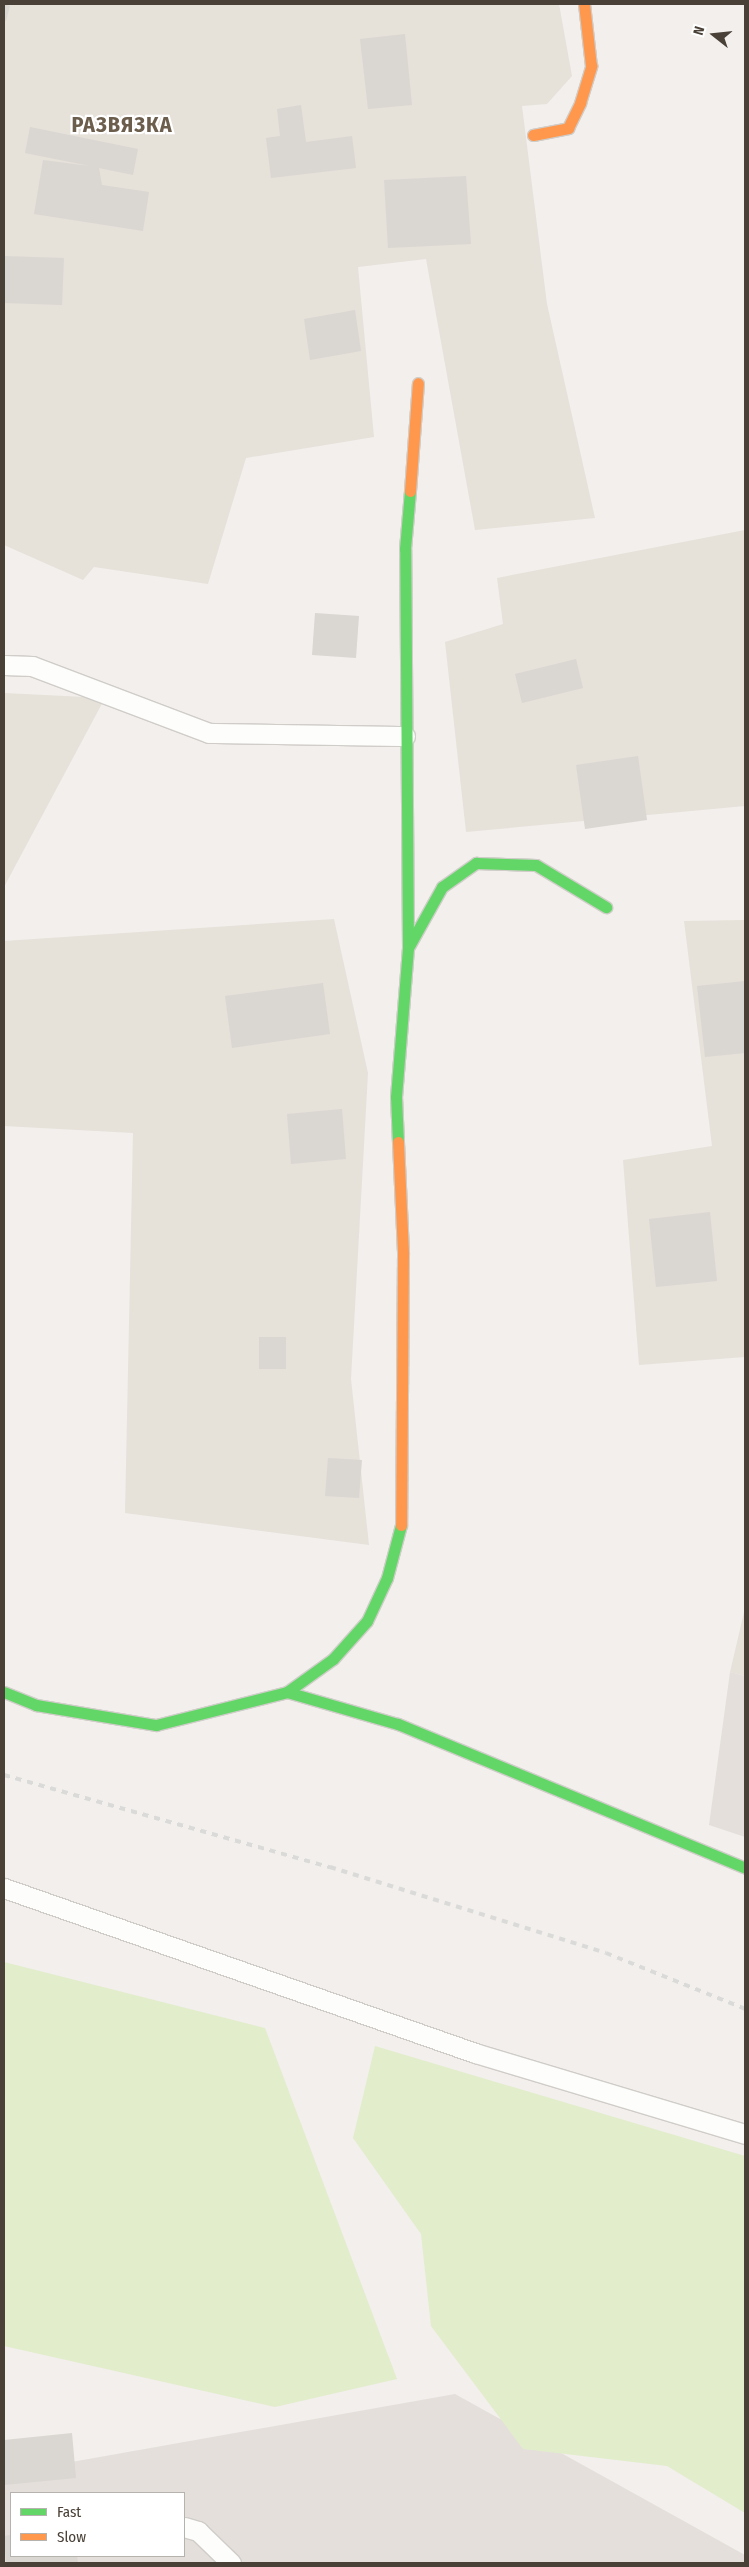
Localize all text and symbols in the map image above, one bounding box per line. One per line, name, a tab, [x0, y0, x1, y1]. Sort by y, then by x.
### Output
north arrow	[689, 10, 739, 60]
text: N	[690, 24, 708, 37]
district label: РАЗВЯЗКА	[70, 112, 174, 138]
legend	[10, 2492, 185, 2557]
text: Fast	[57, 2503, 81, 2521]
text: Slow	[57, 2528, 86, 2546]

